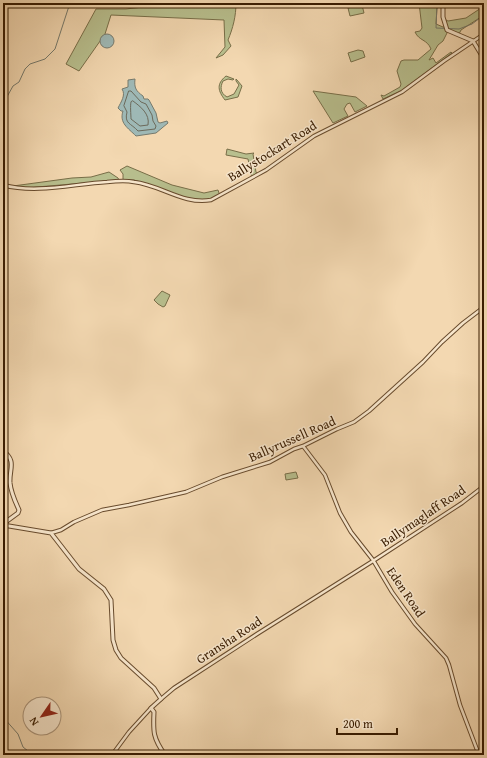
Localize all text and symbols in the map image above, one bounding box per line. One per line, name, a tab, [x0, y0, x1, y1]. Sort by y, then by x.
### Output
street label: Ballystockart Road	[224, 116, 320, 186]
street label: Ballyrussell Road	[245, 411, 339, 467]
street label: Ballymaglaff Road	[377, 480, 469, 551]
street label: Eden Road	[382, 563, 430, 621]
street label: Gransha Road	[192, 612, 266, 668]
north arrow	[22, 696, 62, 736]
scale bar	[337, 710, 397, 736]
text: N	[25, 714, 42, 729]
text: 200 m	[343, 715, 373, 732]

